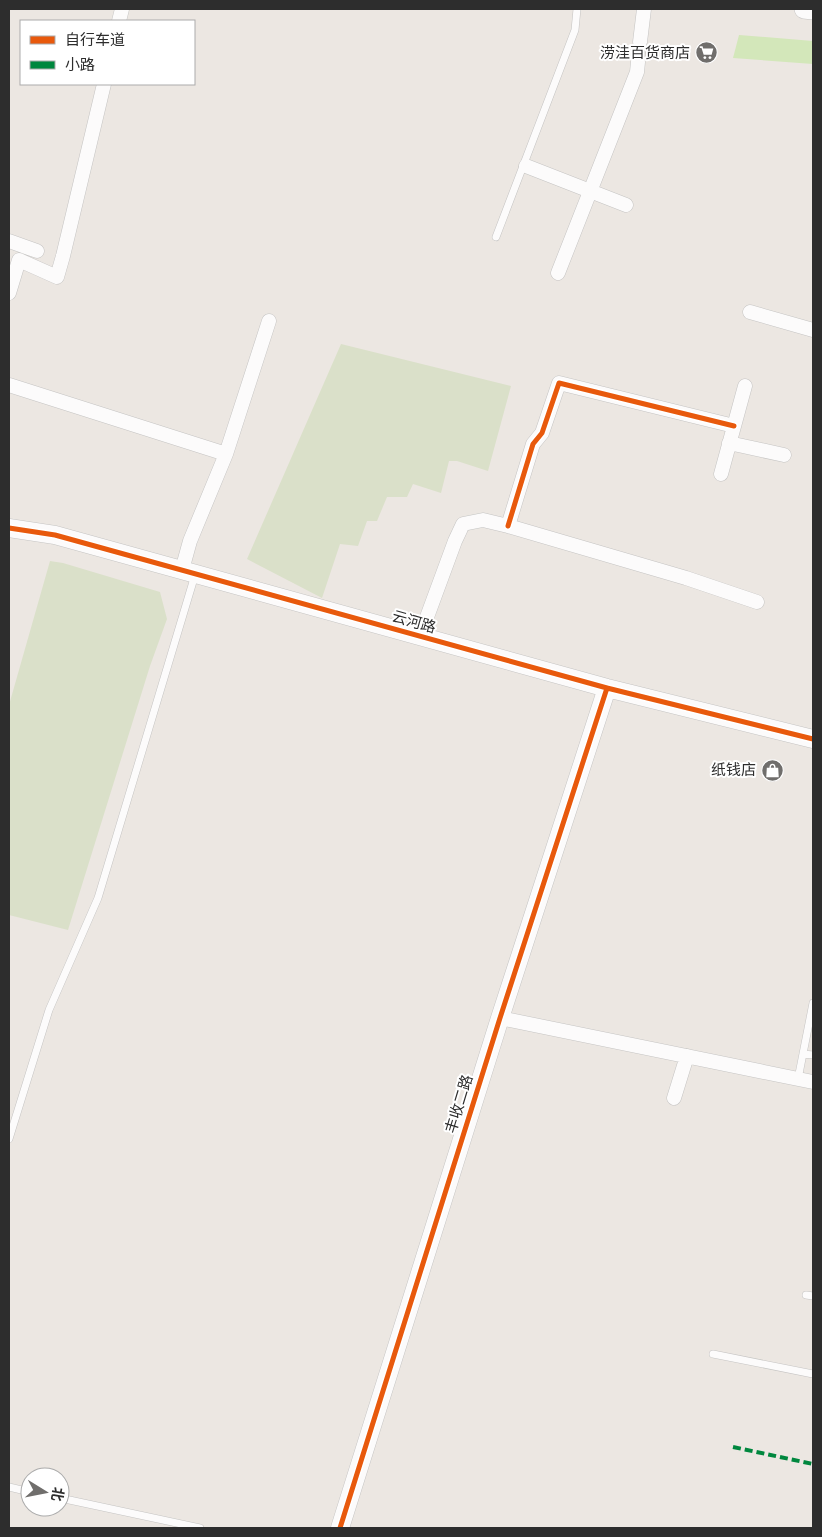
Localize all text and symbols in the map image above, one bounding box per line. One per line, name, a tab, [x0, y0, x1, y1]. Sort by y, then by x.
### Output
legend	[20, 20, 195, 85]
text: 自行车道	[65, 31, 125, 48]
supermarket icon: 涝洼百货商店	[694, 41, 718, 65]
place label: 涝洼百货商店	[600, 44, 690, 61]
text: 小路	[65, 56, 95, 73]
street label: 云河路	[390, 607, 438, 636]
shop icon: 纸钱店	[760, 758, 784, 782]
place label: 纸钱店	[711, 761, 756, 778]
street label: 丰收二路	[442, 1073, 475, 1135]
north arrow	[20, 1467, 70, 1517]
text: 北	[49, 1486, 67, 1503]

